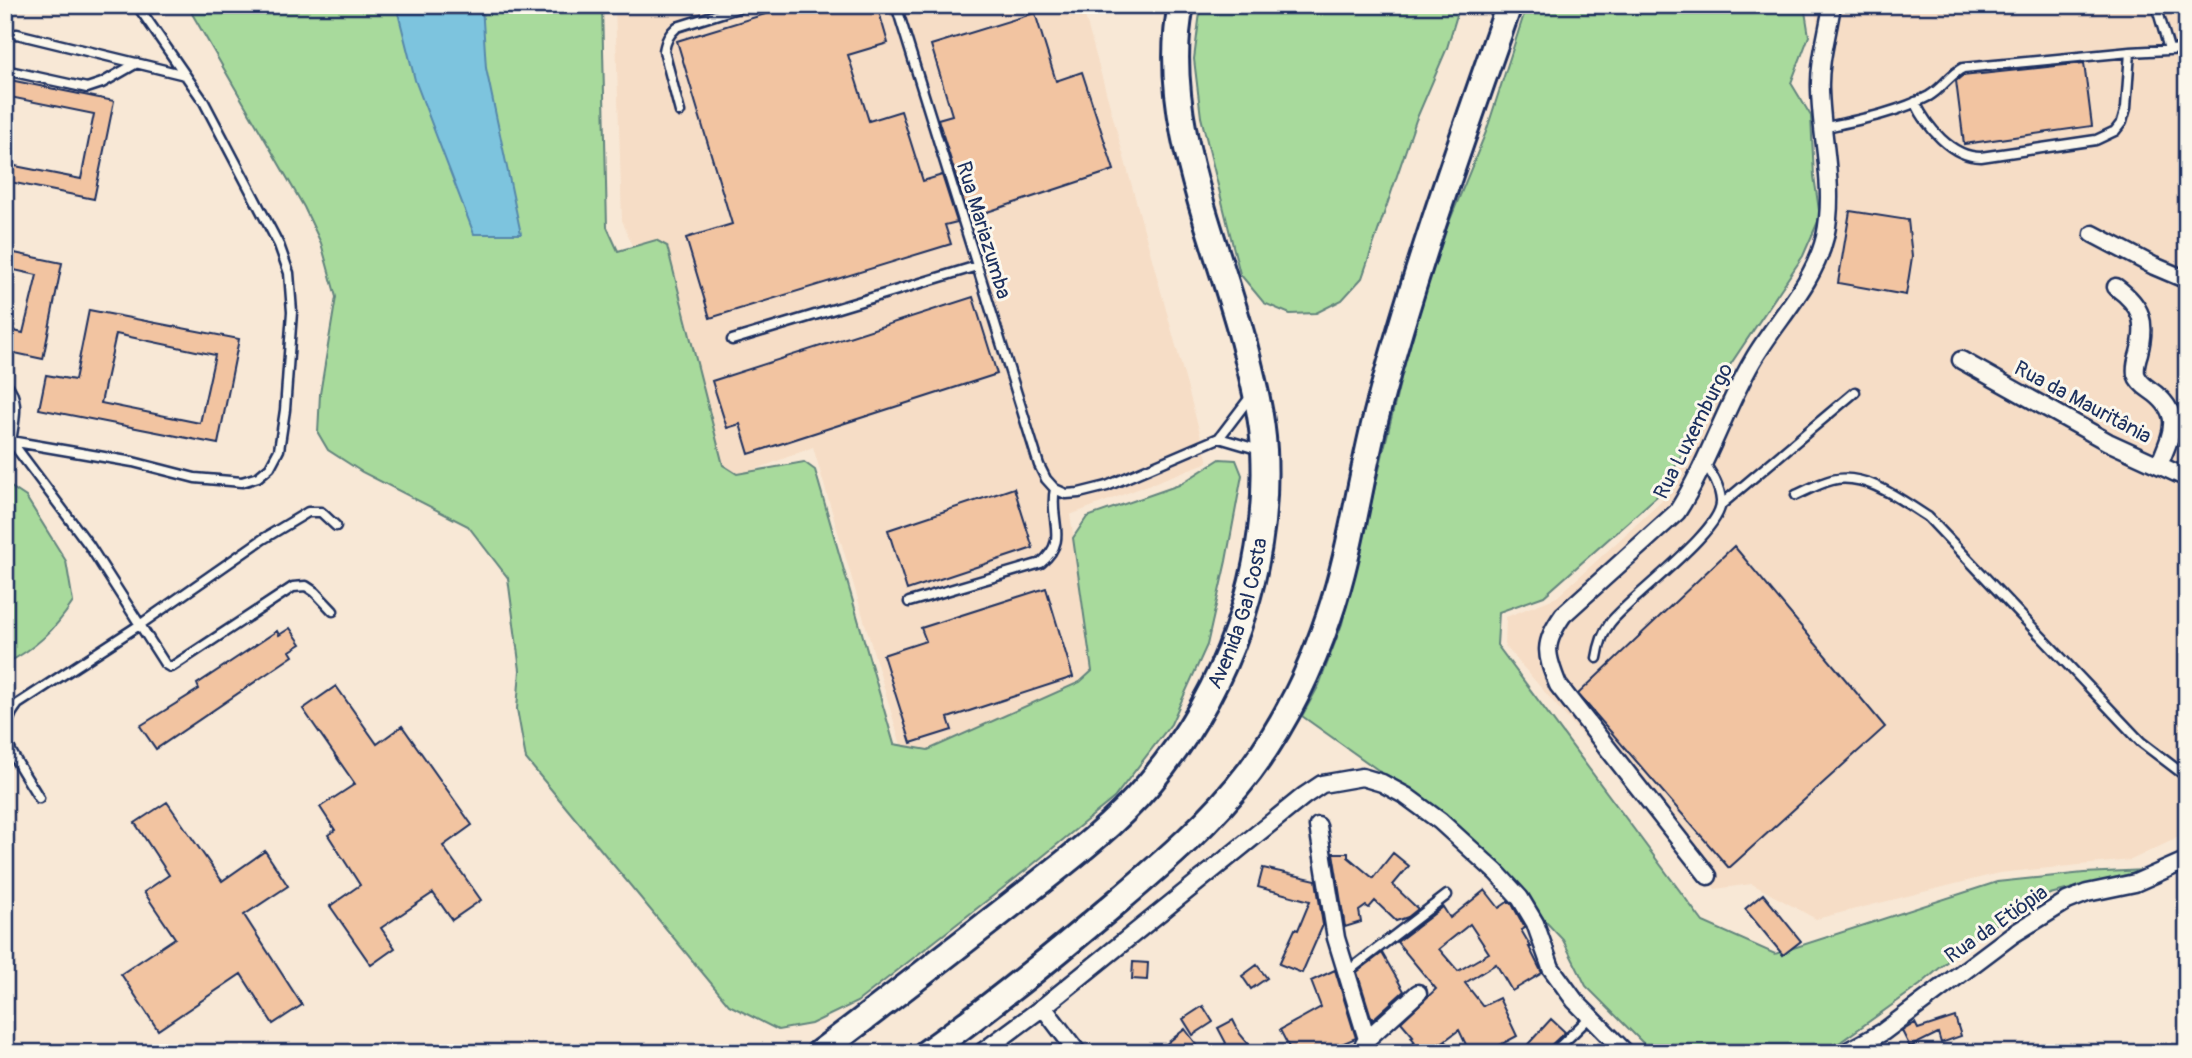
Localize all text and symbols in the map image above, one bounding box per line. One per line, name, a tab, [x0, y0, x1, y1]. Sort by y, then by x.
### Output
street label: Rua Mariazumba	[950, 158, 1017, 302]
street label: Rua da Mauritânia	[2010, 355, 2156, 450]
street label: Rua Luxemburgo	[1648, 359, 1739, 504]
street label: Avenida Gal Costa	[1201, 536, 1274, 693]
street label: Rua da Etiópia	[1940, 879, 2053, 970]

